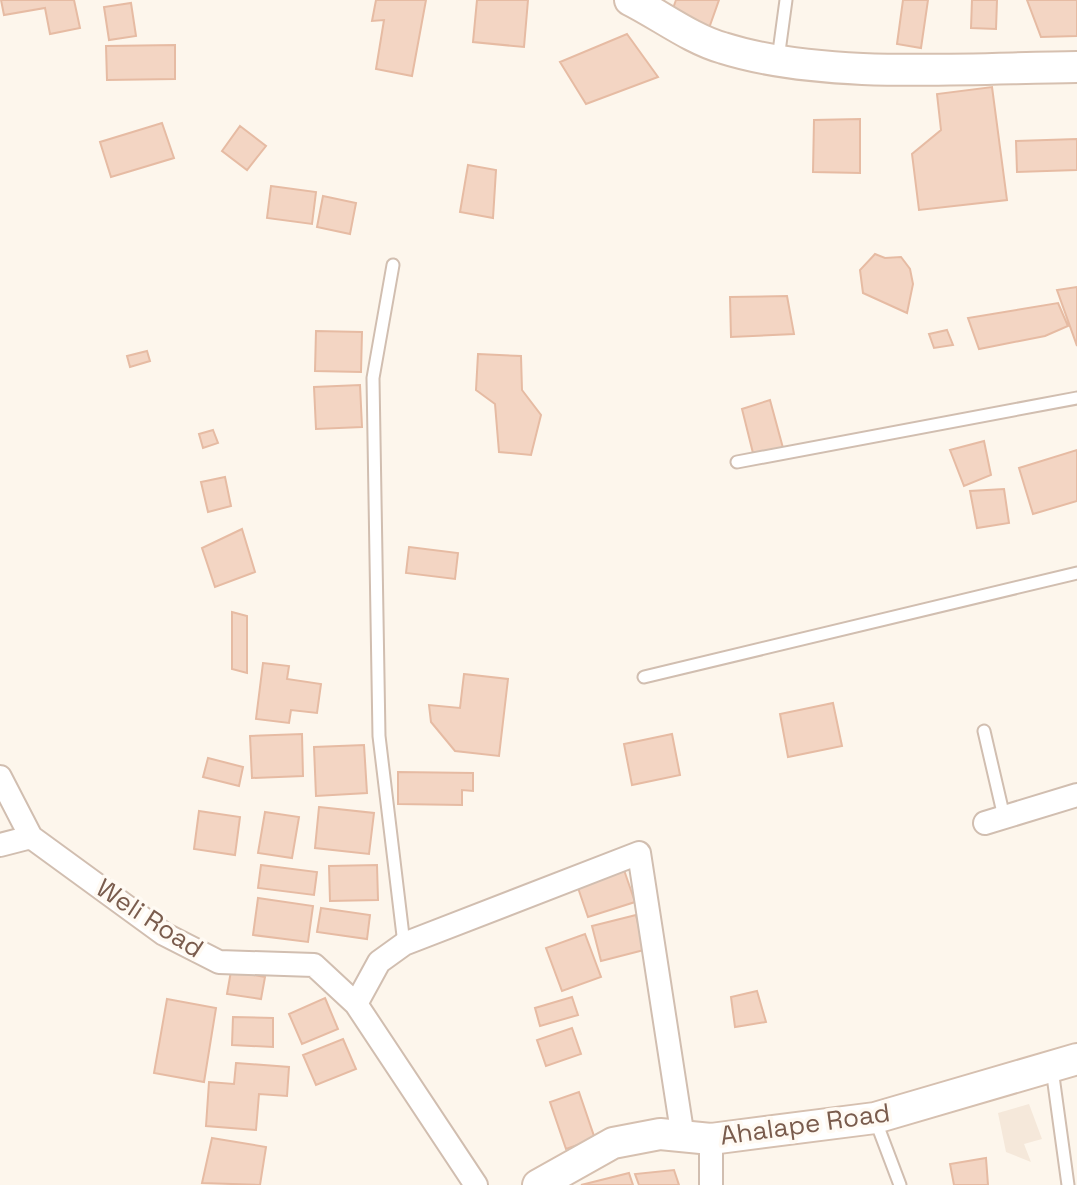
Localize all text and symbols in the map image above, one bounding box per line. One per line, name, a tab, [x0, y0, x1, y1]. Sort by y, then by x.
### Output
street label: Weli Road	[90, 871, 210, 965]
street label: Ahalape Road	[718, 1095, 892, 1153]

